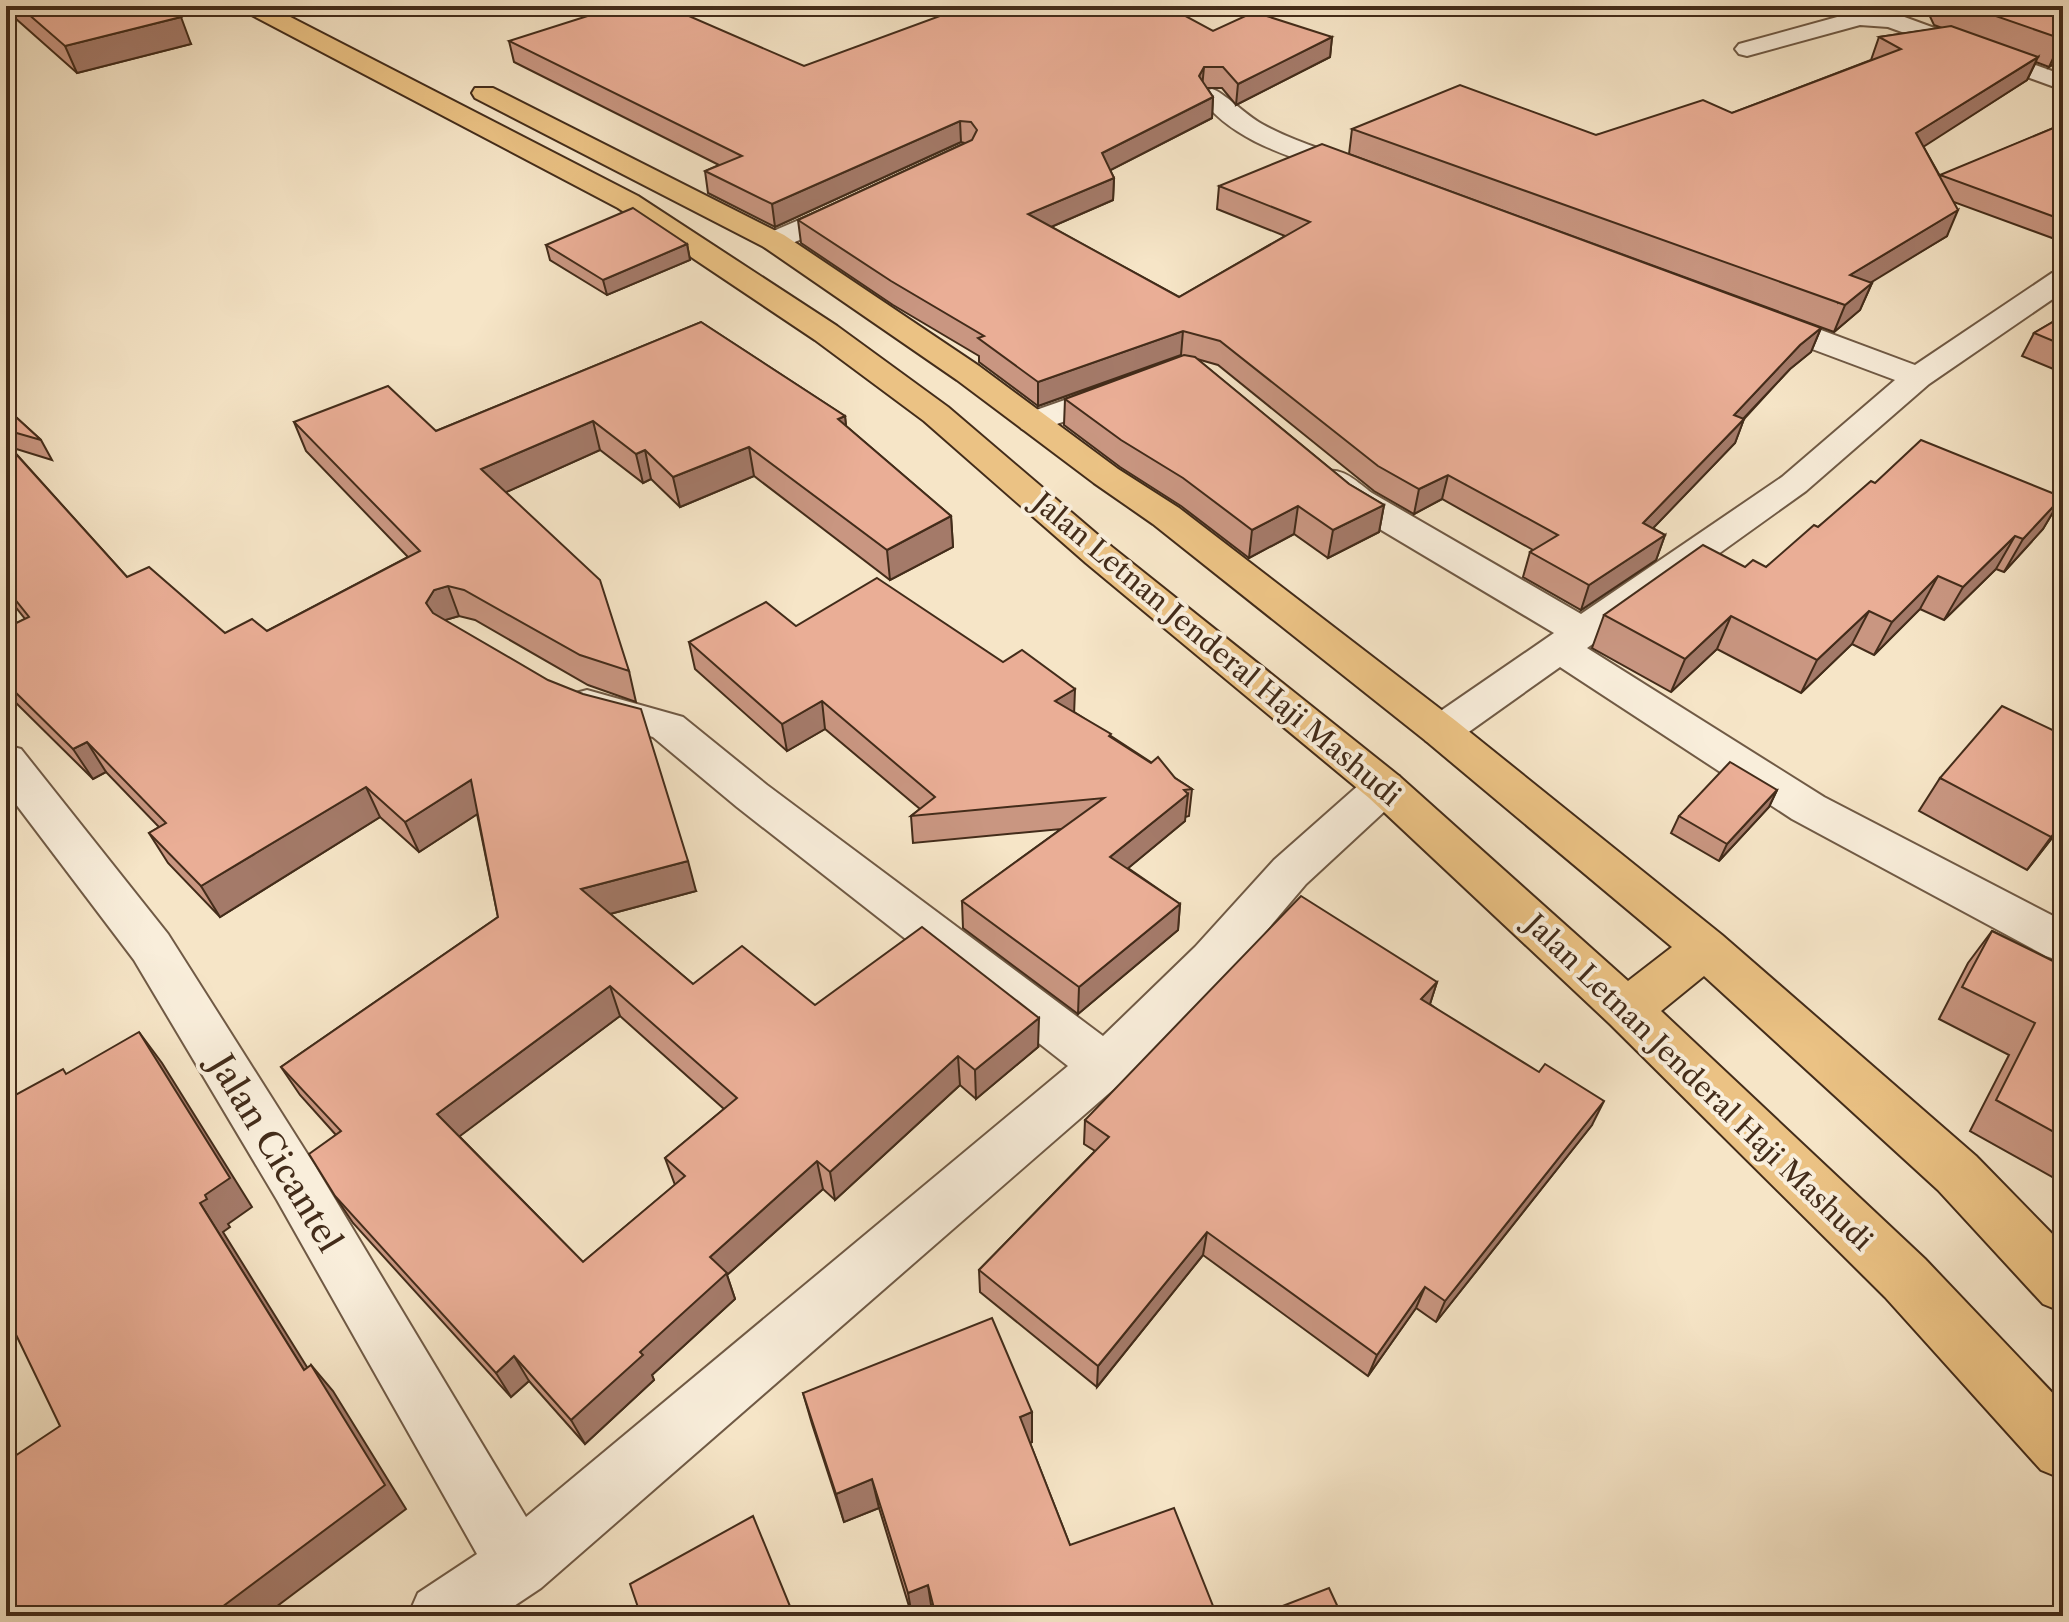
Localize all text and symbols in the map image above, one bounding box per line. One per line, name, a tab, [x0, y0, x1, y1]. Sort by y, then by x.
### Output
street label: Jalan Letnan Jenderal Haji Mashudi	[1023, 483, 1408, 813]
street label: Jalan Letnan Jenderal Haji Mashudi	[1516, 904, 1880, 1257]
street label: Jalan Cicantel	[198, 1042, 351, 1259]

